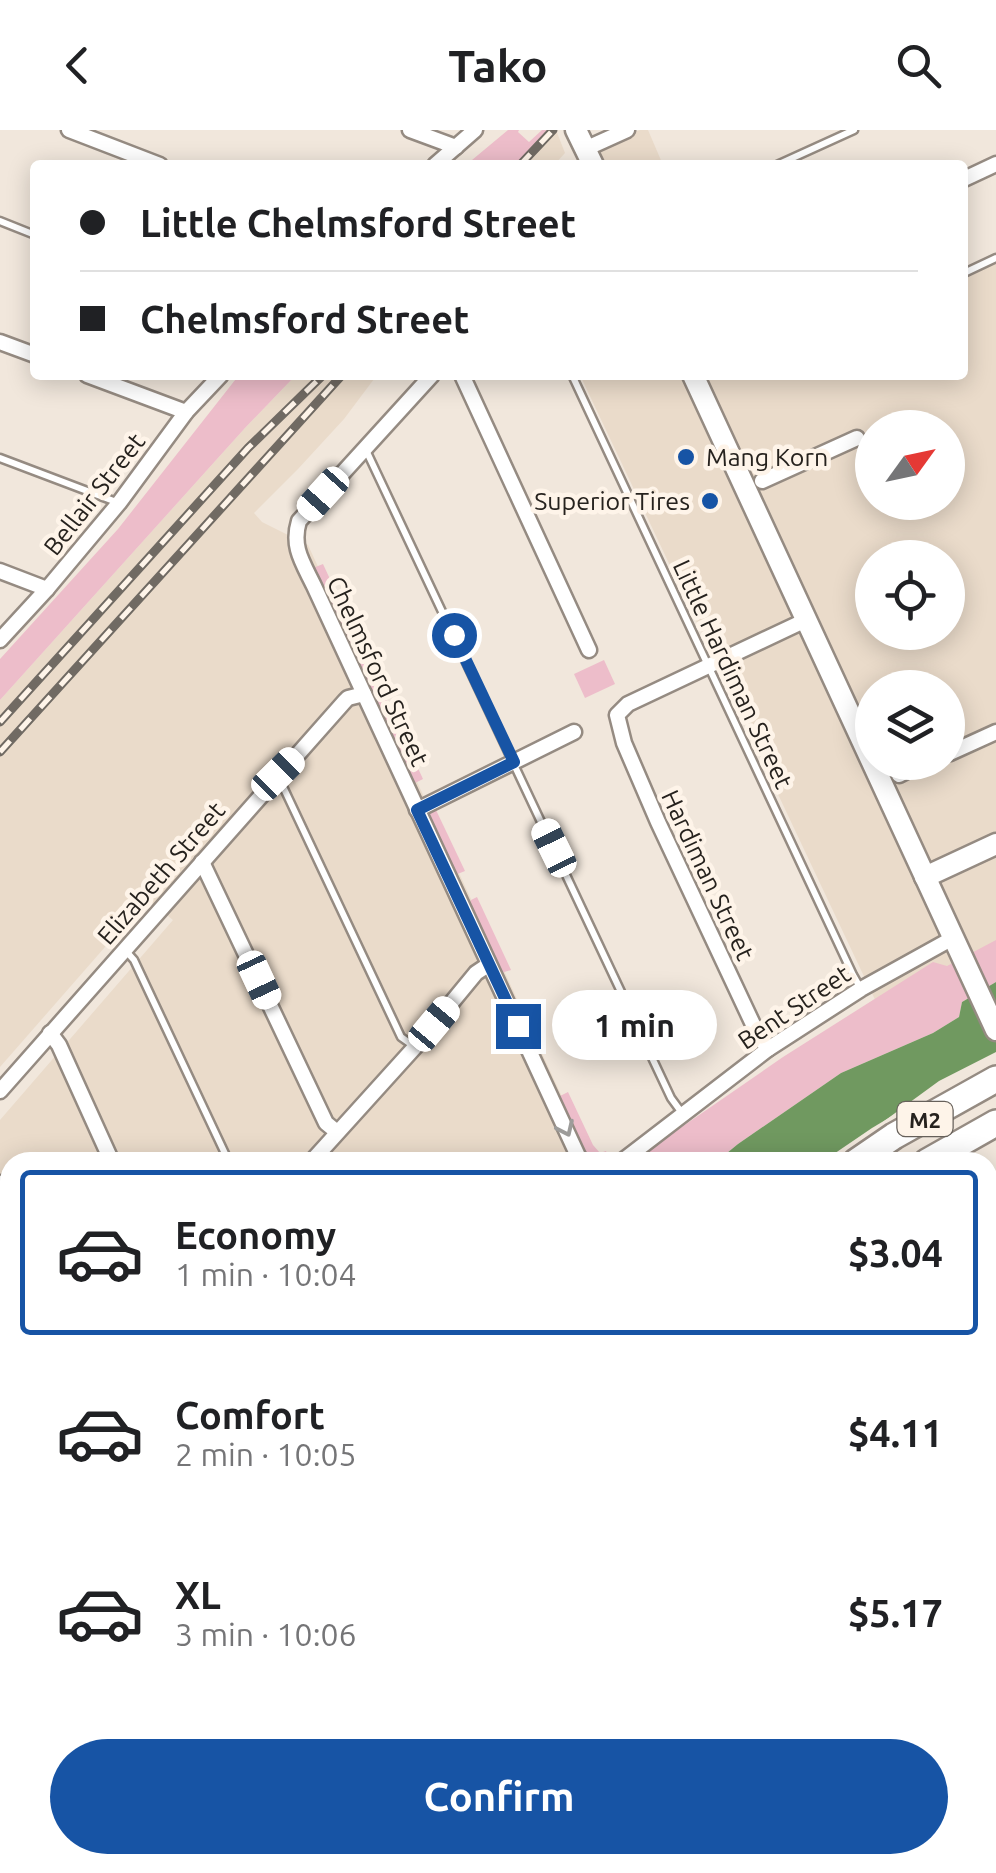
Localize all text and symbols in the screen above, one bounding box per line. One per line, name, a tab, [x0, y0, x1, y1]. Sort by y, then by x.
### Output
icon: back	[50, 38, 105, 93]
icon: search	[891, 38, 946, 93]
text: Tako	[448, 40, 548, 91]
text: Little Chelmsford Street	[140, 202, 576, 244]
text: Chelmsford Street	[140, 298, 469, 340]
north arrow	[855, 410, 965, 520]
map controls	[855, 410, 965, 780]
street label: Bellair Street	[38, 427, 150, 560]
place label: Mang Korn	[706, 443, 828, 471]
marker: Mang Korn	[675, 446, 697, 468]
car	[292, 462, 354, 526]
place label: Superior Tires	[534, 487, 690, 515]
marker: Superior Tires	[699, 490, 721, 512]
button: locate	[855, 540, 965, 650]
street label: Little Hardiman Street	[668, 555, 798, 793]
street label: Chelmsford Street	[322, 572, 434, 770]
route start	[432, 613, 477, 658]
button: layers	[855, 670, 965, 780]
car	[246, 742, 310, 806]
street label: Hardiman Street	[656, 785, 760, 965]
street label: Elizabeth Street	[92, 796, 230, 950]
car	[527, 814, 581, 882]
car	[233, 946, 285, 1014]
street label: Bent Street	[733, 959, 856, 1055]
car	[403, 991, 465, 1057]
callout: 1 min	[553, 991, 718, 1061]
route end	[496, 1004, 541, 1049]
text: 1 min	[594, 1007, 675, 1043]
road number: M2	[898, 1102, 952, 1136]
one-way arrow	[553, 1119, 573, 1137]
icon: car	[55, 1208, 145, 1298]
text: Economy	[175, 1214, 336, 1256]
text: $3.04	[848, 1232, 943, 1274]
text: 1 min · 10:04	[175, 1256, 357, 1292]
icon: car	[55, 1388, 145, 1478]
text: Comfort	[175, 1394, 325, 1436]
text: $4.11	[848, 1412, 943, 1454]
text: 2 min · 10:05	[175, 1436, 357, 1472]
icon: car	[55, 1568, 145, 1658]
text: XL	[175, 1574, 221, 1616]
text: $5.17	[848, 1592, 943, 1634]
text: 3 min · 10:06	[175, 1616, 357, 1652]
button: Confirm	[50, 1739, 948, 1854]

